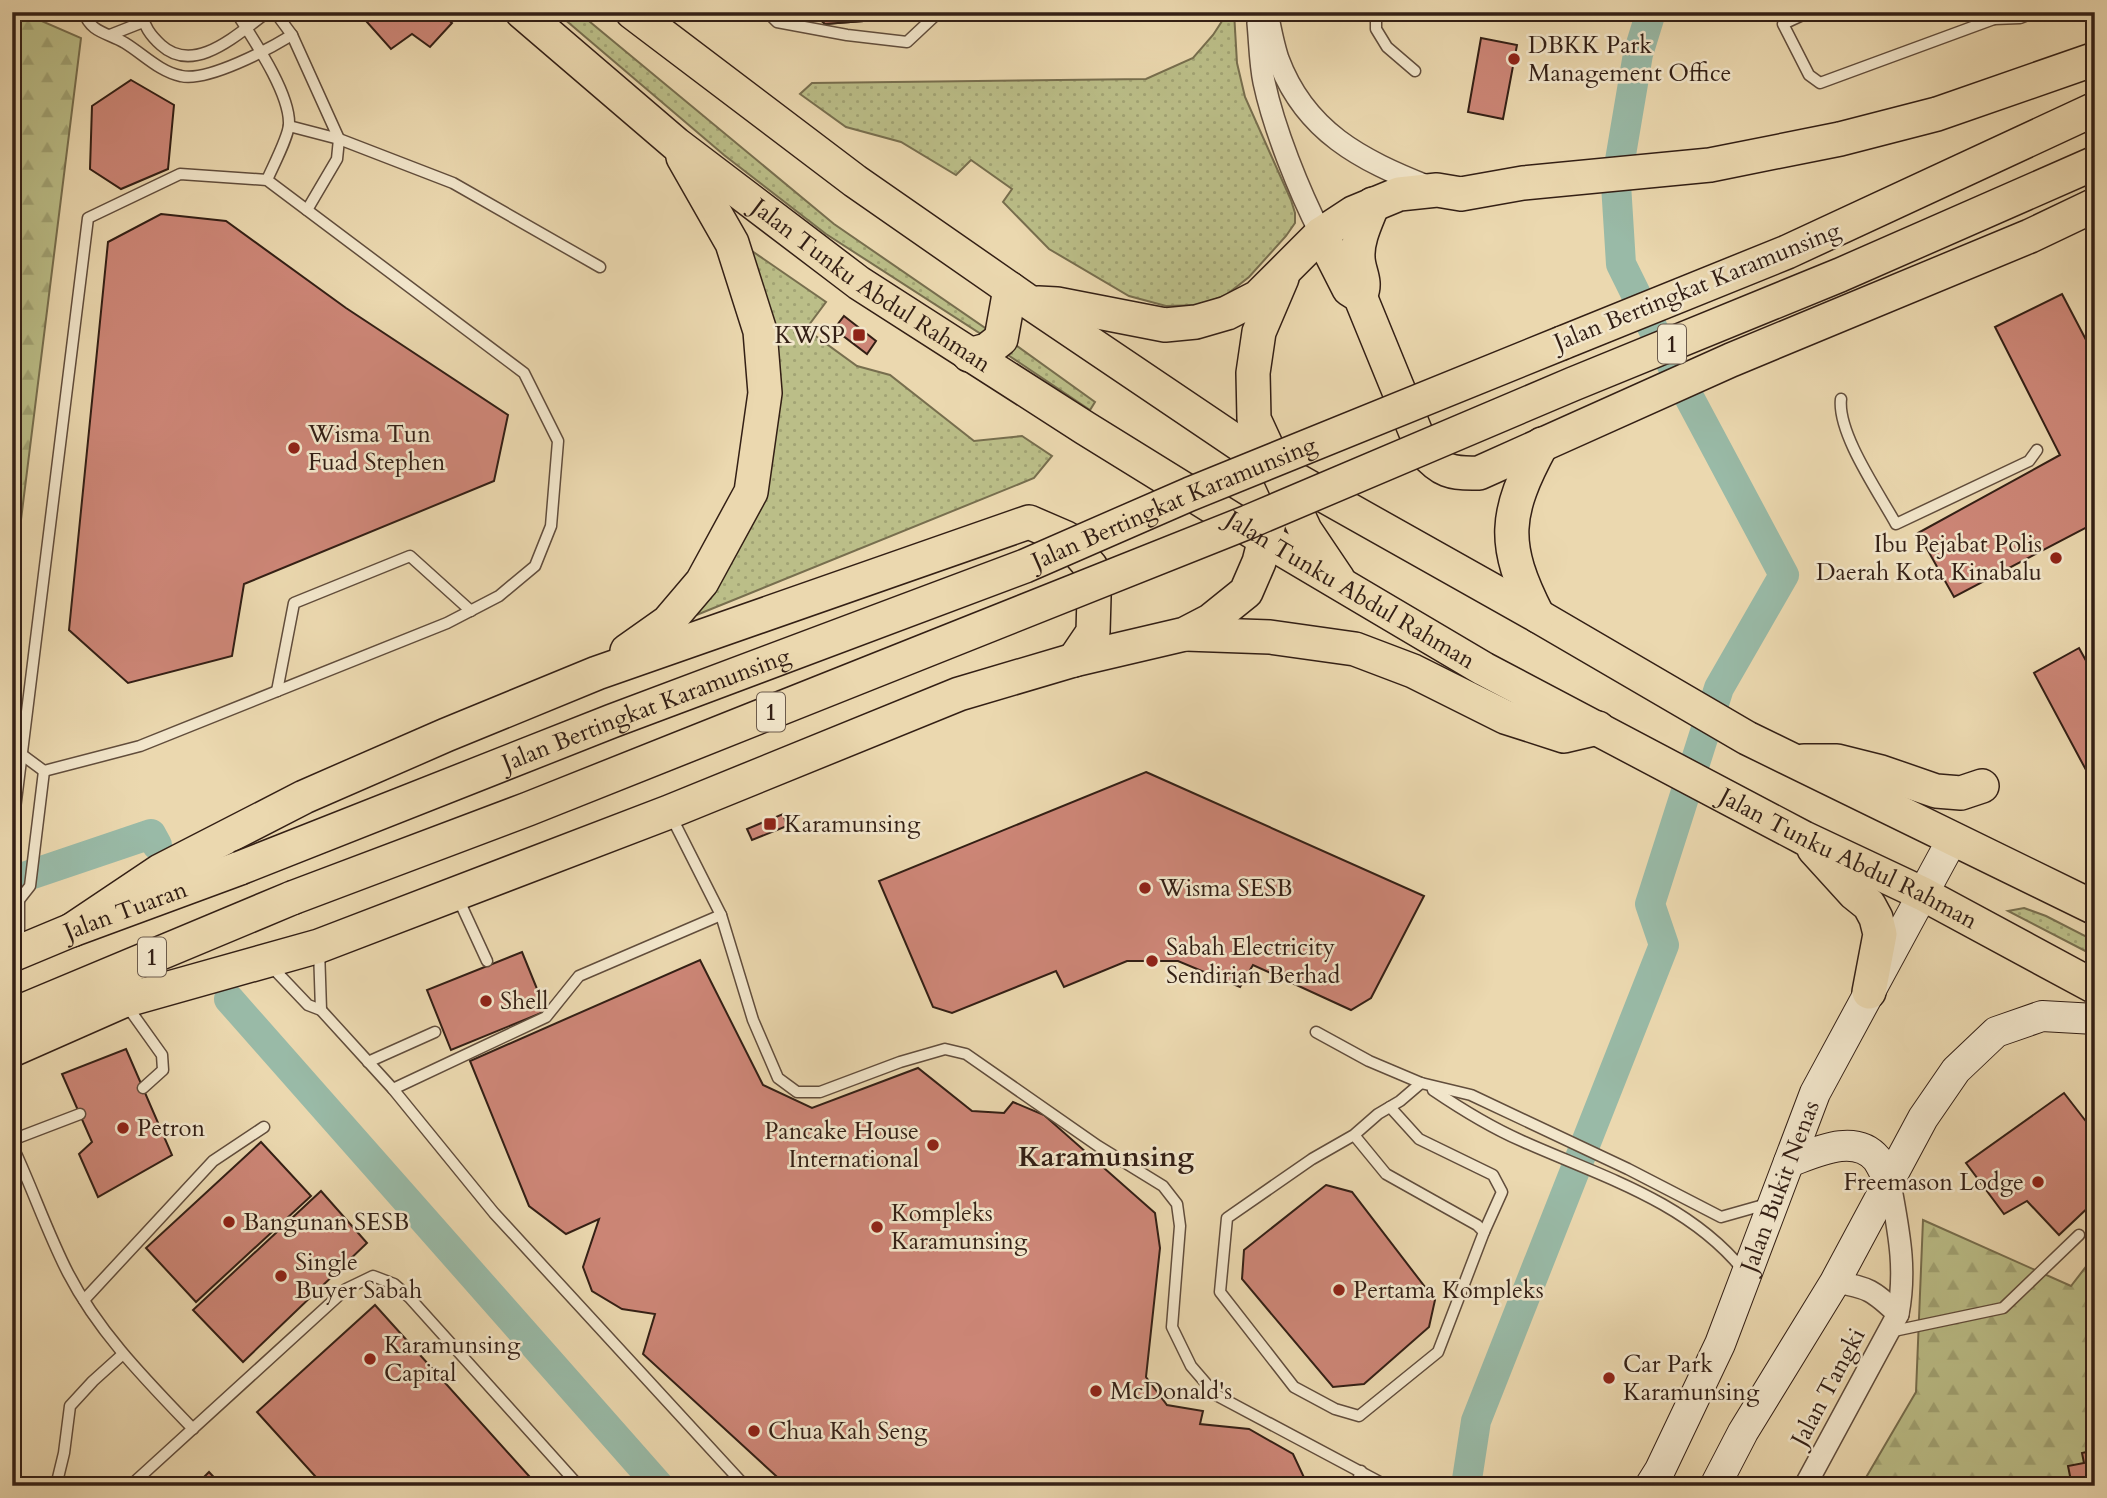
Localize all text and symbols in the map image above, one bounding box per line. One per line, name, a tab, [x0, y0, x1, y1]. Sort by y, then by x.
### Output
place label: DBKK Park Management Office	[1528, 29, 1732, 90]
marker: DBKK Park Management Office	[1506, 51, 1522, 67]
street label: Jalan Tunku Abdul Rahman	[742, 189, 997, 381]
street label: Jalan Bertingkat Karamunsing	[1546, 214, 1846, 360]
place label: KWSP	[774, 319, 845, 352]
road number: 1	[1658, 324, 1686, 364]
marker: KWSP	[851, 327, 867, 343]
place label: Wisma Tun Fuad Stephen	[307, 418, 446, 479]
street label: Jalan Bertingkat Karamunsing	[1024, 428, 1322, 579]
marker: Wisma Tun Fuad Stephen	[286, 440, 302, 456]
street label: Jalan Tunku Abdul Rahman	[1217, 501, 1481, 677]
place label: Ibu Pejabat Polis Daerah Kota Kinabalu	[1816, 528, 2042, 589]
marker: Ibu Pejabat Polis Daerah Kota Kinabalu	[2048, 550, 2064, 566]
street label: Jalan Bertingkat Karamunsing	[494, 639, 796, 781]
road number: 1	[757, 692, 785, 732]
street label: Jalan Tunku Abdul Rahman	[1711, 779, 1983, 938]
place label: Karamunsing	[784, 808, 921, 841]
marker: Karamunsing	[762, 816, 778, 832]
place label: Wisma SESB	[1158, 872, 1293, 905]
street label: Jalan Tuaran	[56, 873, 192, 950]
marker: Wisma SESB	[1137, 880, 1153, 896]
place label: Sabah Electricity Sendirian Berhad	[1166, 931, 1341, 992]
road number: 1	[138, 938, 166, 976]
marker: Sabah Electricity Sendirian Berhad	[1144, 953, 1160, 969]
place label: Shell	[500, 985, 548, 1018]
marker: Shell	[478, 993, 494, 1009]
street label: Jalan Bukit Nenas	[1731, 1096, 1828, 1280]
place label: Petron	[137, 1112, 205, 1145]
place label: Pancake House International	[764, 1115, 919, 1176]
marker: Petron	[115, 1120, 131, 1136]
marker: Pancake House International	[925, 1137, 941, 1153]
district label: Karamunsing	[1018, 1138, 1194, 1176]
place label: Freemason Lodge	[1843, 1166, 2024, 1199]
marker: Freemason Lodge	[2030, 1174, 2046, 1190]
place label: Kompleks Karamunsing	[891, 1197, 1028, 1258]
place label: Bangunan SESB	[243, 1206, 409, 1239]
marker: Bangunan SESB	[221, 1214, 237, 1230]
marker: Kompleks Karamunsing	[869, 1219, 885, 1235]
place label: Single Buyer Sabah	[295, 1246, 422, 1307]
marker: Single Buyer Sabah	[273, 1268, 289, 1284]
place label: Pertama Kompleks	[1353, 1274, 1544, 1307]
marker: Pertama Kompleks	[1331, 1282, 1347, 1298]
street label: Jalan Tangki	[1782, 1322, 1874, 1455]
place label: Karamunsing Capital	[384, 1329, 521, 1390]
place label: Car Park Karamunsing	[1623, 1348, 1760, 1409]
marker: Karamunsing Capital	[362, 1351, 378, 1367]
marker: Car Park Karamunsing	[1601, 1370, 1617, 1386]
place label: McDonald's	[1110, 1375, 1232, 1408]
marker: McDonald's	[1088, 1383, 1104, 1399]
place label: Chua Kah Seng	[768, 1415, 928, 1448]
marker: Chua Kah Seng	[746, 1423, 762, 1439]

